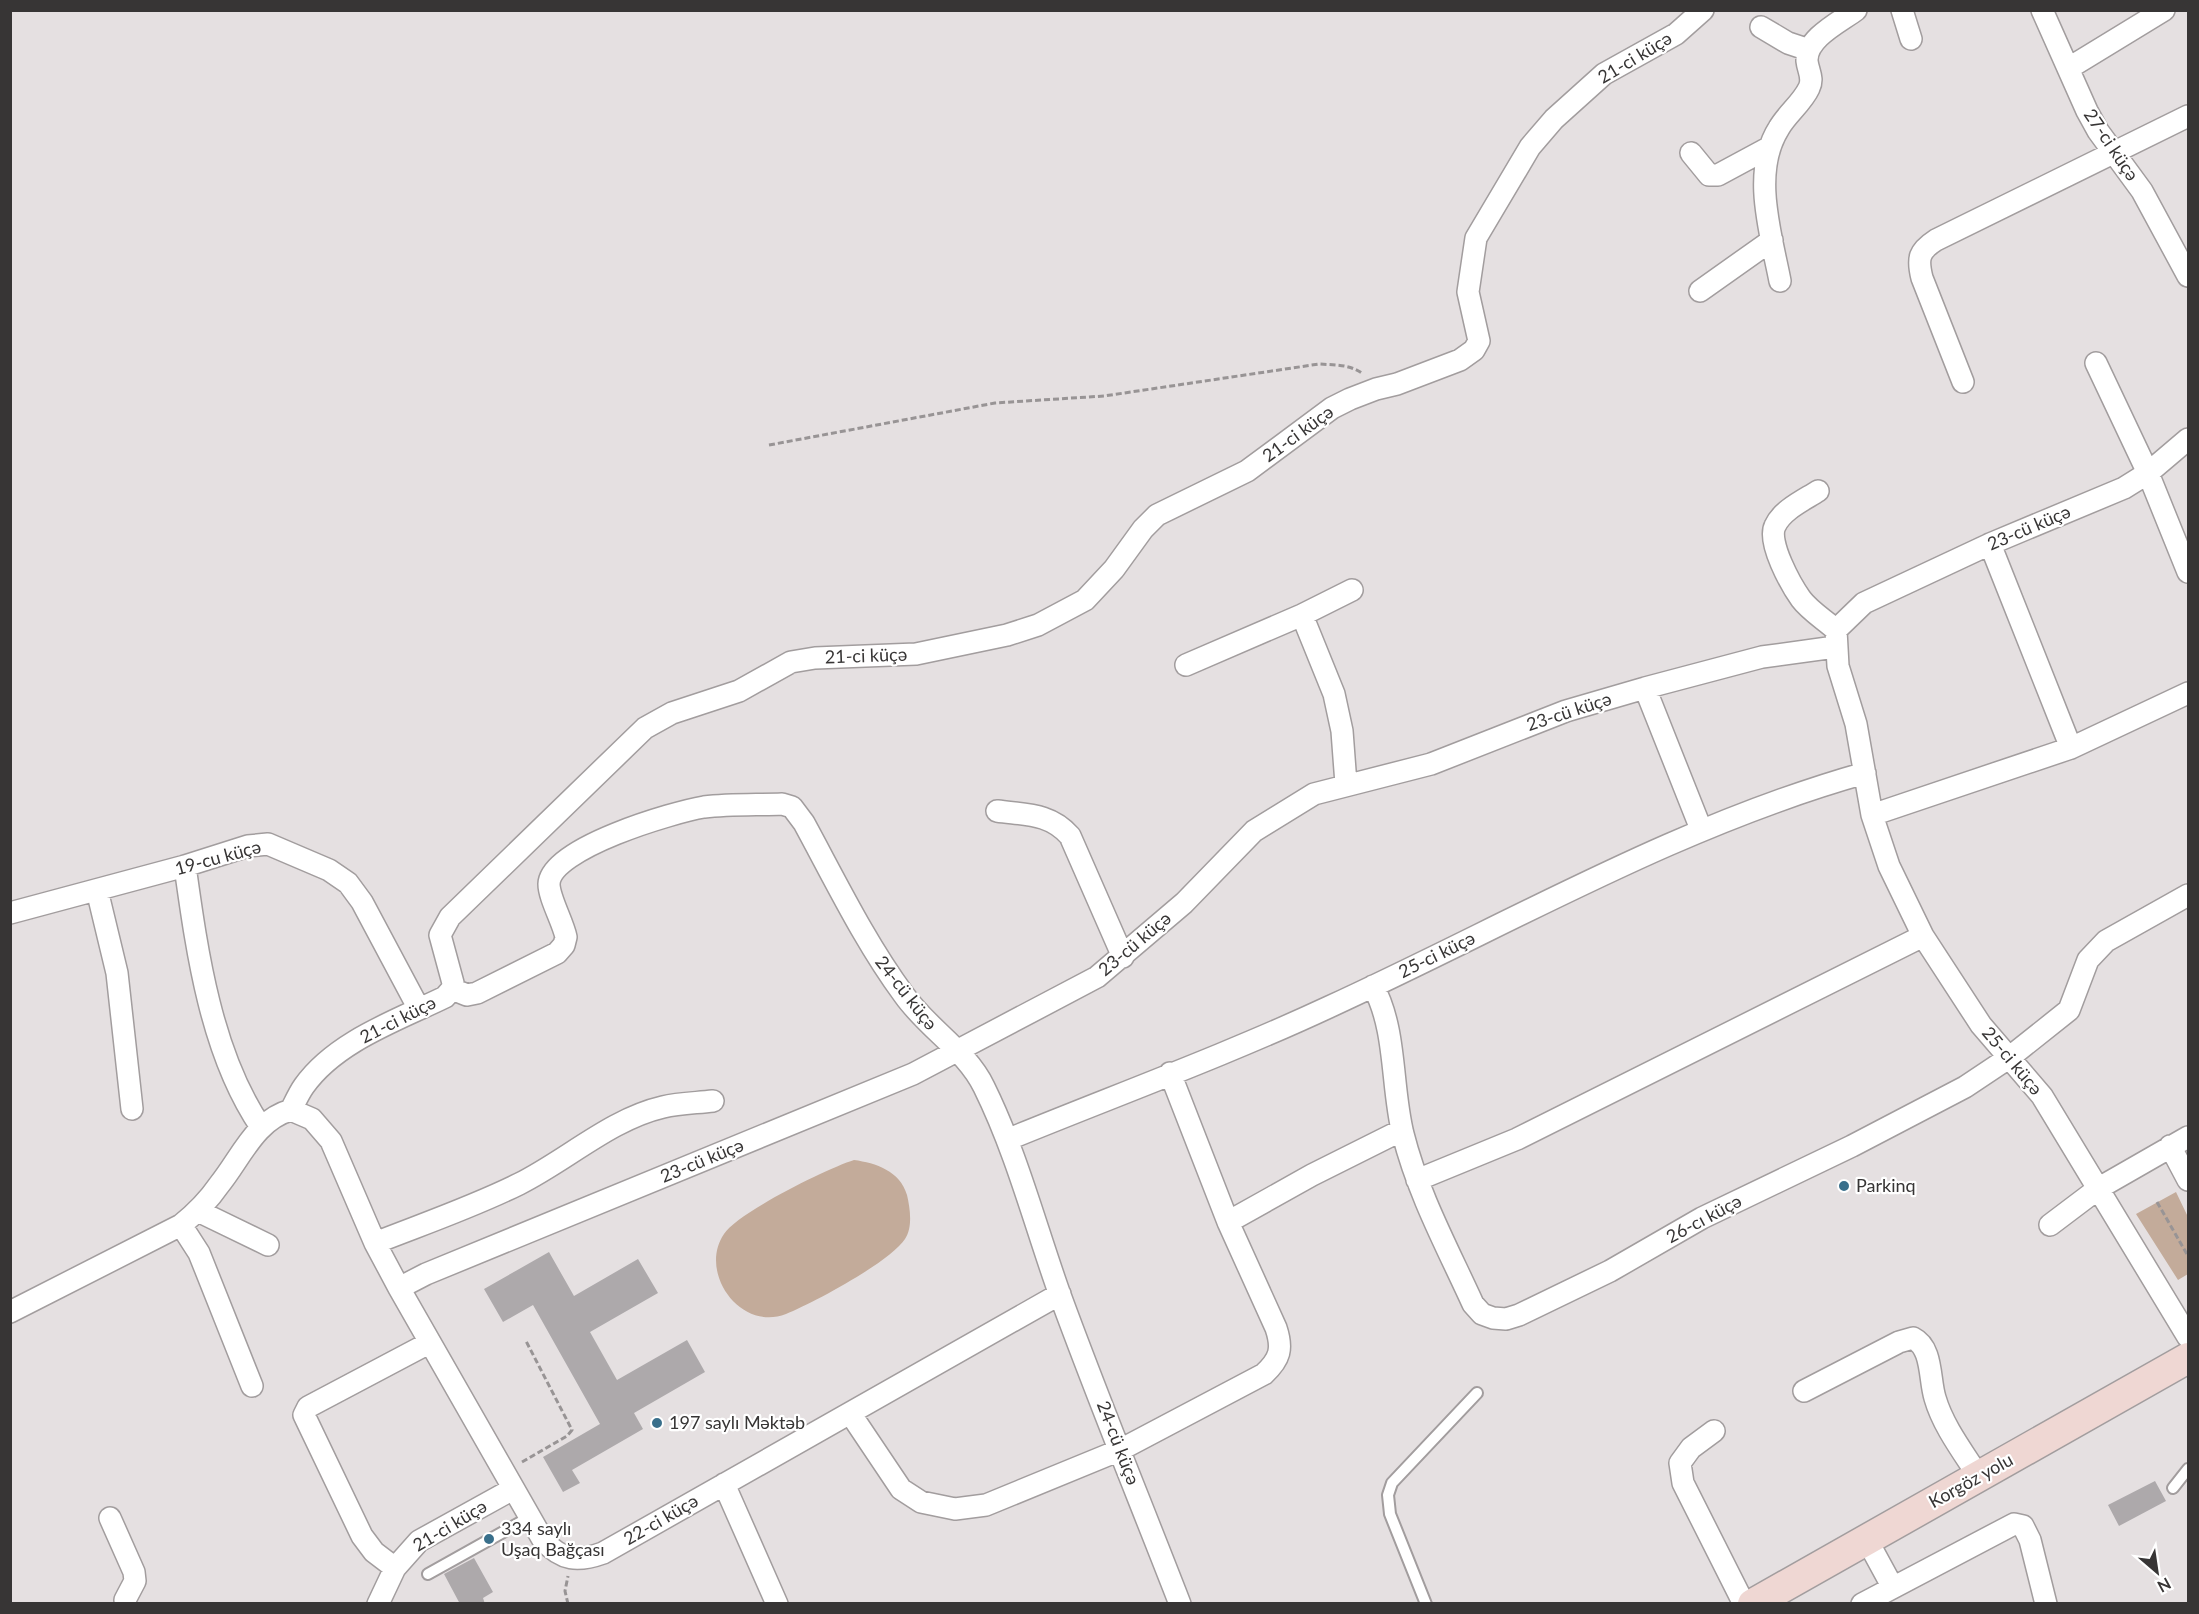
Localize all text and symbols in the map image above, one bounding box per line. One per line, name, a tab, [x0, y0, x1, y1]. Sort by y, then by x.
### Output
street label: 21-ci küçə	[1594, 26, 1675, 88]
street label: 27-ci küçə	[2080, 104, 2144, 185]
street label: 21-ci küçə	[1258, 400, 1337, 466]
street label: 23-cü küçə	[1984, 500, 2073, 554]
street label: 21-ci küçə	[824, 643, 908, 667]
street label: 23-cü küçə	[1523, 687, 1614, 735]
street label: 19-cu küçə	[172, 835, 263, 879]
street label: 23-cü küçə	[1094, 906, 1175, 980]
street label: 25-ci küçə	[1395, 926, 1478, 982]
street label: 24-cü küçə	[871, 951, 943, 1034]
street label: 21-ci küçə	[356, 991, 439, 1048]
street label: 25-ci küçə	[1978, 1022, 2048, 1099]
street label: 23-cü küçə	[657, 1133, 747, 1187]
place label: Parkinq	[1856, 1174, 1916, 1196]
marker: Parkinq	[1837, 1179, 1851, 1193]
street label: 26-cı küçə	[1662, 1189, 1745, 1247]
street label: 24-cü küçə	[1093, 1398, 1145, 1488]
place label: 197 saylı Məktəb	[669, 1411, 805, 1433]
marker: 197 saylı Məktəb	[650, 1416, 664, 1430]
street label: Korgöz yolu	[1925, 1448, 2016, 1512]
street label: 22-ci küçə	[619, 1489, 702, 1549]
street label: 21-ci küçə	[409, 1494, 490, 1556]
place label: 334 saylı Uşaq Bağçası	[501, 1517, 605, 1560]
marker: 334 saylı Uşaq Bağçası	[482, 1532, 496, 1546]
north arrow	[2127, 1542, 2187, 1602]
text: N	[2155, 1574, 2175, 1597]

